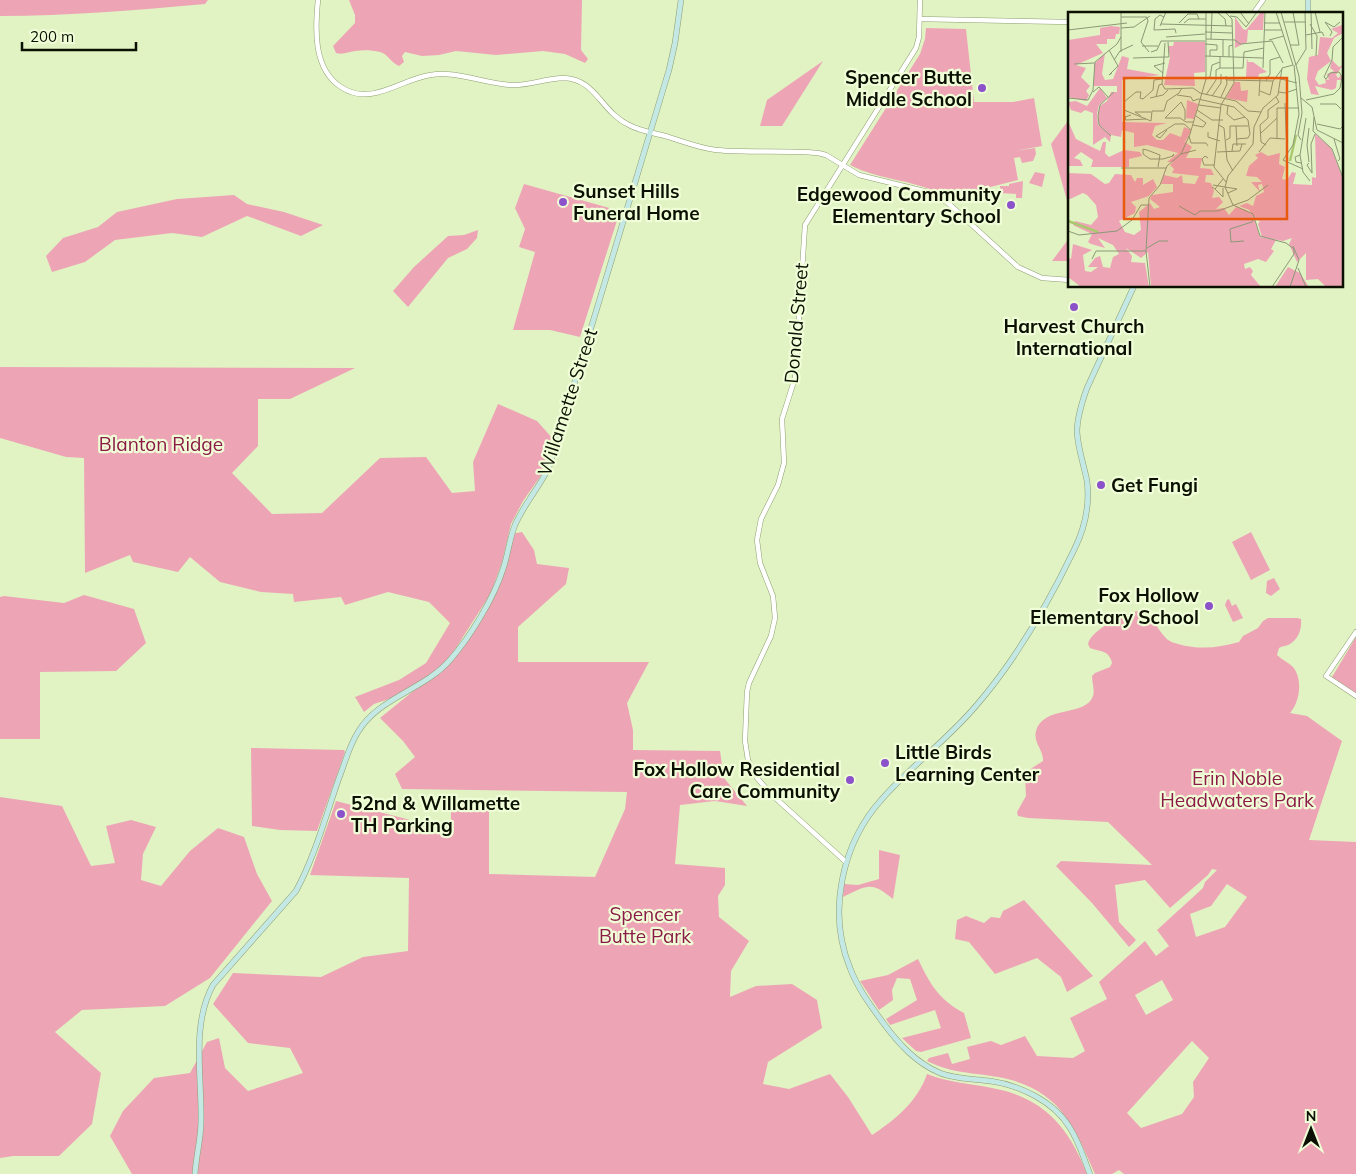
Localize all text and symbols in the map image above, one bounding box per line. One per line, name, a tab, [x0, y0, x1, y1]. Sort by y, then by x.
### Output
inset map	[1068, 12, 1344, 288]
scale bar	[22, 20, 136, 52]
text: 200 m	[30, 27, 74, 46]
place label: Spencer Butte Middle School	[845, 65, 972, 111]
marker: Spencer Butte Middle School	[976, 82, 988, 94]
place label: Sunset Hills Funeral Home	[573, 179, 700, 225]
place label: Edgewood Community Elementary School	[797, 182, 1002, 228]
marker: Sunset Hills Funeral Home	[557, 196, 569, 208]
marker: Edgewood Community Elementary School	[1005, 199, 1017, 211]
street label: Donald Street	[779, 261, 813, 384]
marker: Harvest Church International	[1068, 301, 1080, 313]
place label: Harvest Church International	[1003, 314, 1145, 360]
street label: Willamette Street	[532, 325, 602, 479]
park label: Blanton Ridge	[99, 432, 223, 456]
place label: Get Fungi	[1111, 473, 1198, 497]
marker: Get Fungi	[1095, 479, 1107, 491]
place label: Fox Hollow Elementary School	[1030, 583, 1199, 629]
marker: Fox Hollow Elementary School	[1203, 600, 1215, 612]
place label: Little Birds Learning Center	[895, 740, 1040, 786]
place label: Fox Hollow Residential Care Community	[633, 757, 841, 803]
marker: Little Birds Learning Center	[879, 757, 891, 769]
park label: Erin Noble Headwaters Park	[1160, 766, 1314, 812]
marker: Fox Hollow Residential Care Community	[844, 774, 856, 786]
place label: 52nd & Willamette TH Parking	[351, 791, 520, 837]
marker: 52nd & Willamette TH Parking	[335, 808, 347, 820]
park label: Spencer Butte Park	[599, 902, 691, 948]
north arrow	[1286, 1104, 1336, 1154]
text: N	[1306, 1107, 1316, 1125]

